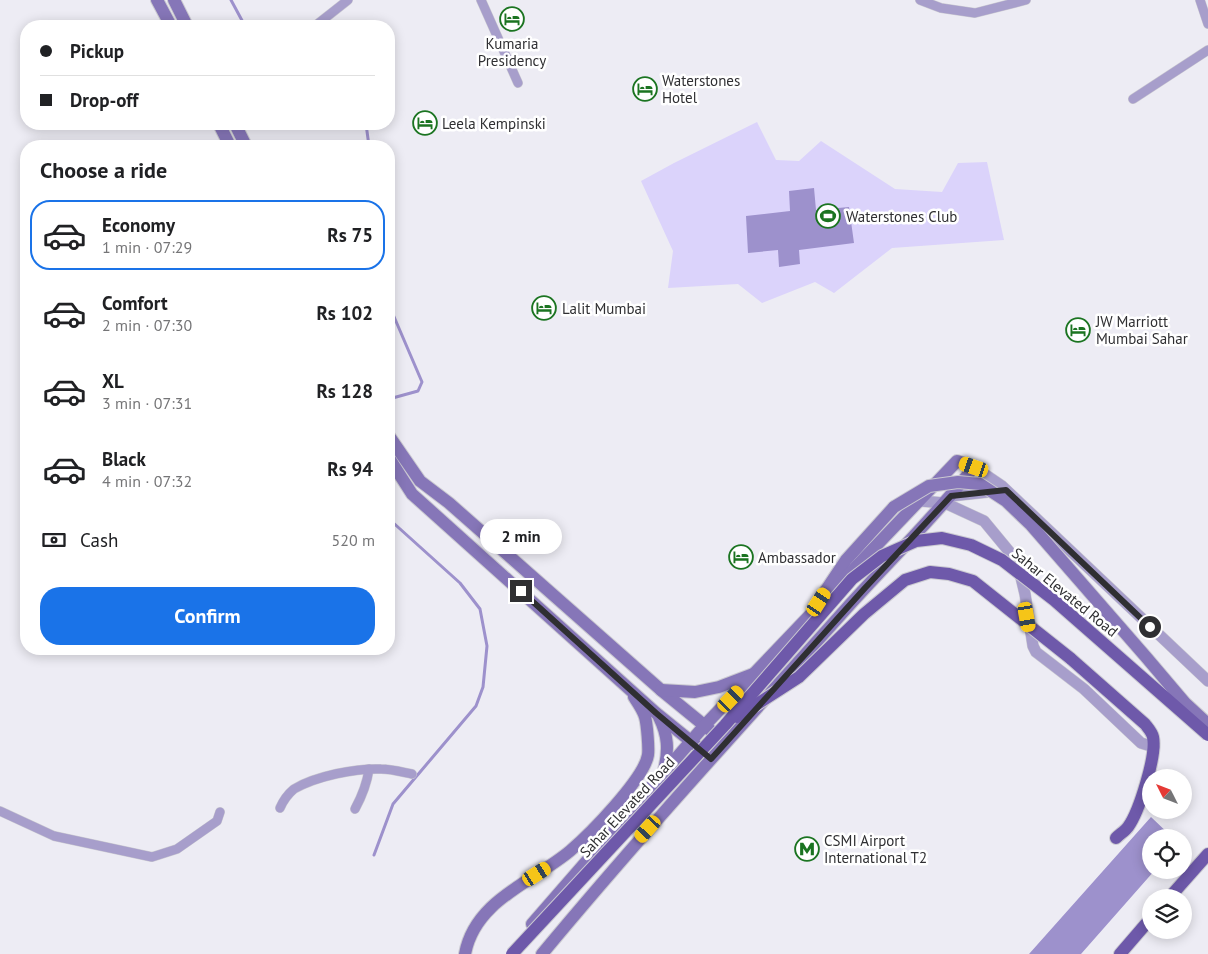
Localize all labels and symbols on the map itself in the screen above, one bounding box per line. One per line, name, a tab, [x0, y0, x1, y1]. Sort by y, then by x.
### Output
hotel icon: Kumaria Presidency	[499, 6, 525, 32]
place label: Kumaria Presidency	[478, 34, 546, 70]
place label: Waterstones Hotel	[662, 71, 740, 107]
hotel icon: Waterstones Hotel	[632, 76, 658, 102]
hotel icon: Leela Kempinski	[412, 110, 438, 136]
place label: Leela Kempinski	[442, 114, 546, 133]
sports icon: Waterstones Club	[815, 203, 841, 229]
place label: Waterstones Club	[846, 207, 957, 226]
hotel icon: Lalit Mumbai	[531, 295, 557, 321]
place label: Lalit Mumbai	[562, 299, 646, 318]
place label: JW Marriott Mumbai Sahar	[1095, 312, 1188, 348]
hotel icon: JW Marriott Mumbai Sahar	[1065, 317, 1091, 343]
car	[957, 455, 990, 479]
callout: 2 min	[480, 518, 562, 554]
street label: Sahar Elevated Road	[1008, 543, 1122, 641]
hotel icon: Ambassador	[728, 544, 754, 570]
place label: Ambassador	[758, 548, 836, 567]
route end	[510, 580, 532, 602]
car	[804, 585, 833, 619]
car	[1017, 601, 1036, 633]
route start	[1139, 616, 1161, 638]
car	[715, 683, 746, 715]
street label: Sahar Elevated Road	[575, 753, 679, 861]
north arrow	[1142, 769, 1192, 819]
car	[632, 813, 663, 845]
place label: CSMI Airport International T2	[824, 831, 927, 867]
metro station icon: CSMI Airport International T2	[794, 836, 820, 862]
car	[520, 860, 553, 888]

